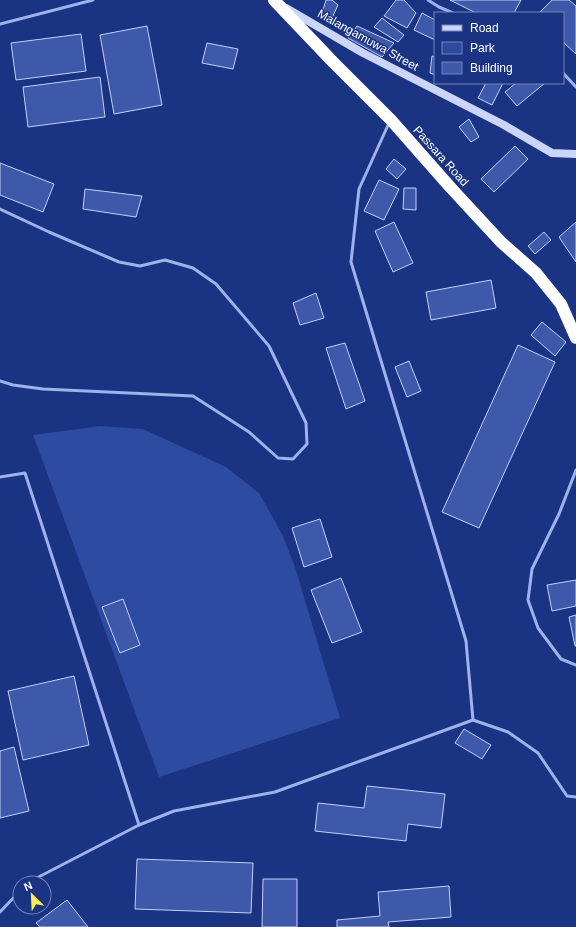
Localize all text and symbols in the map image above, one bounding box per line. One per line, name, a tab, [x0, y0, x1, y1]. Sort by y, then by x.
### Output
street label: Malangamuwa Street	[315, 6, 422, 74]
legend	[434, 12, 564, 84]
text: Road	[470, 21, 499, 35]
text: Park	[470, 41, 496, 55]
text: Building	[470, 61, 513, 75]
street label: Passara Road	[410, 123, 472, 189]
north arrow	[12, 875, 52, 915]
text: N	[22, 879, 34, 893]

